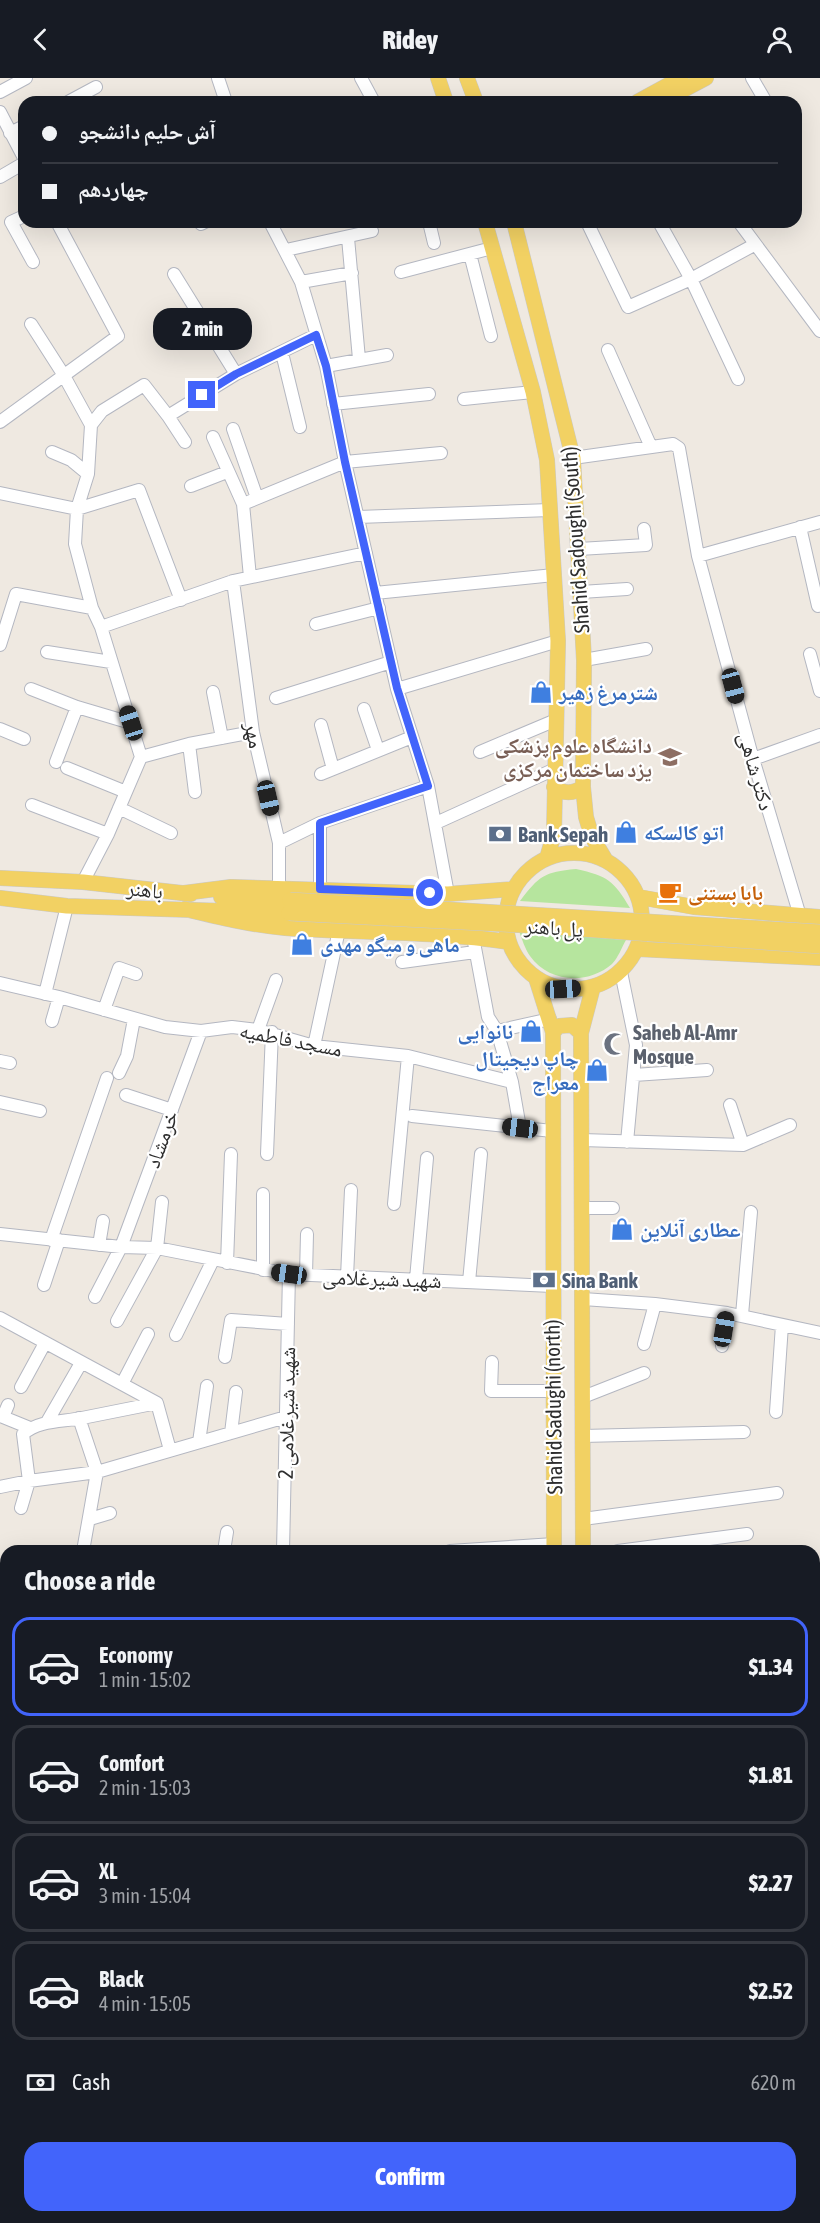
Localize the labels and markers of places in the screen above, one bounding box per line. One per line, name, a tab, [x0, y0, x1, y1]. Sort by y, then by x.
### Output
shop icon: شترمرغ زهیر	[528, 679, 554, 705]
place label: شترمرغ زهیر	[558, 680, 658, 706]
place label: دانشگاه علوم پزشکی یزد ساختمان مرکزی	[495, 733, 652, 782]
school or university icon: دانشگاه علوم پزشکی یزد ساختمان مرکزی	[657, 744, 683, 770]
shop icon: اتو کالسکه	[613, 819, 639, 845]
place label: اتو کالسکه	[644, 820, 724, 845]
bank icon: Bank Sepah	[487, 821, 513, 847]
place label: Bank Sepah	[518, 822, 608, 846]
cafe icon: بابا بستنی	[657, 879, 683, 905]
place label: بابا بستنی	[688, 880, 763, 906]
shop icon: ماهی و میگو مهدی	[289, 931, 315, 957]
place label: ماهی و میگو مهدی	[320, 932, 460, 958]
shop icon: نانوایی	[518, 1018, 544, 1044]
place label: نانوایی	[457, 1019, 513, 1045]
place label: Saheb Al-Amr Mosque	[633, 1020, 738, 1068]
mosque icon: Saheb Al-Amr Mosque	[602, 1031, 628, 1057]
place label: چاپ دیجیتال معراج	[475, 1046, 579, 1096]
shop icon: چاپ دیجیتال معراج	[584, 1057, 610, 1083]
shop icon: عطاری آنلاین	[609, 1216, 635, 1242]
place label: عطاری آنلاین	[640, 1217, 741, 1243]
bank icon: Sina Bank	[531, 1267, 557, 1293]
place label: Sina Bank	[562, 1268, 638, 1292]

